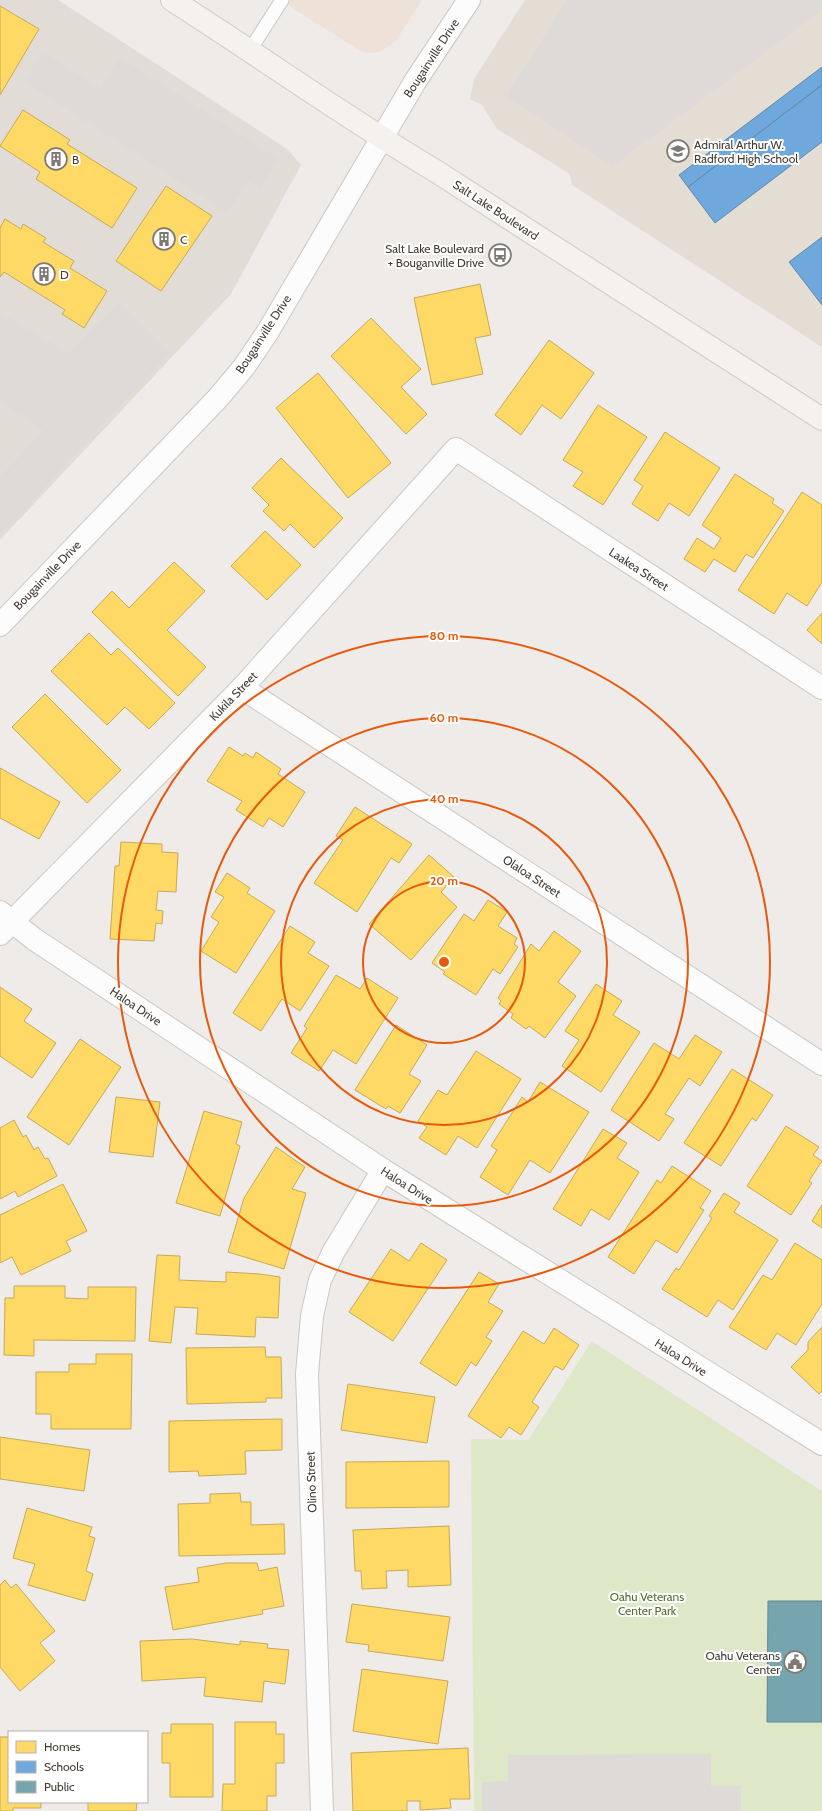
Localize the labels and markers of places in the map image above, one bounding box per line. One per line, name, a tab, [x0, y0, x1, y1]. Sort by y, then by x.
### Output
place label: Admiral Arthur W. Radford High School	[694, 137, 798, 166]
school or university icon: Admiral Arthur W. Radford High School	[665, 138, 691, 164]
building icon: B	[43, 146, 69, 172]
place label: B	[72, 152, 79, 167]
building icon: C	[151, 226, 177, 252]
place label: C	[180, 232, 187, 247]
place label: Salt Lake Boulevard + Bouganville Drive	[385, 241, 484, 270]
bus stop icon: Salt Lake Boulevard + Bouganville Drive	[487, 242, 513, 268]
building icon: D	[31, 261, 57, 287]
place label: D	[60, 267, 69, 282]
centre of rings	[437, 955, 451, 969]
place label: Oahu Veterans Center	[706, 1648, 780, 1677]
public building icon: Oahu Veterans Center	[782, 1649, 808, 1675]

